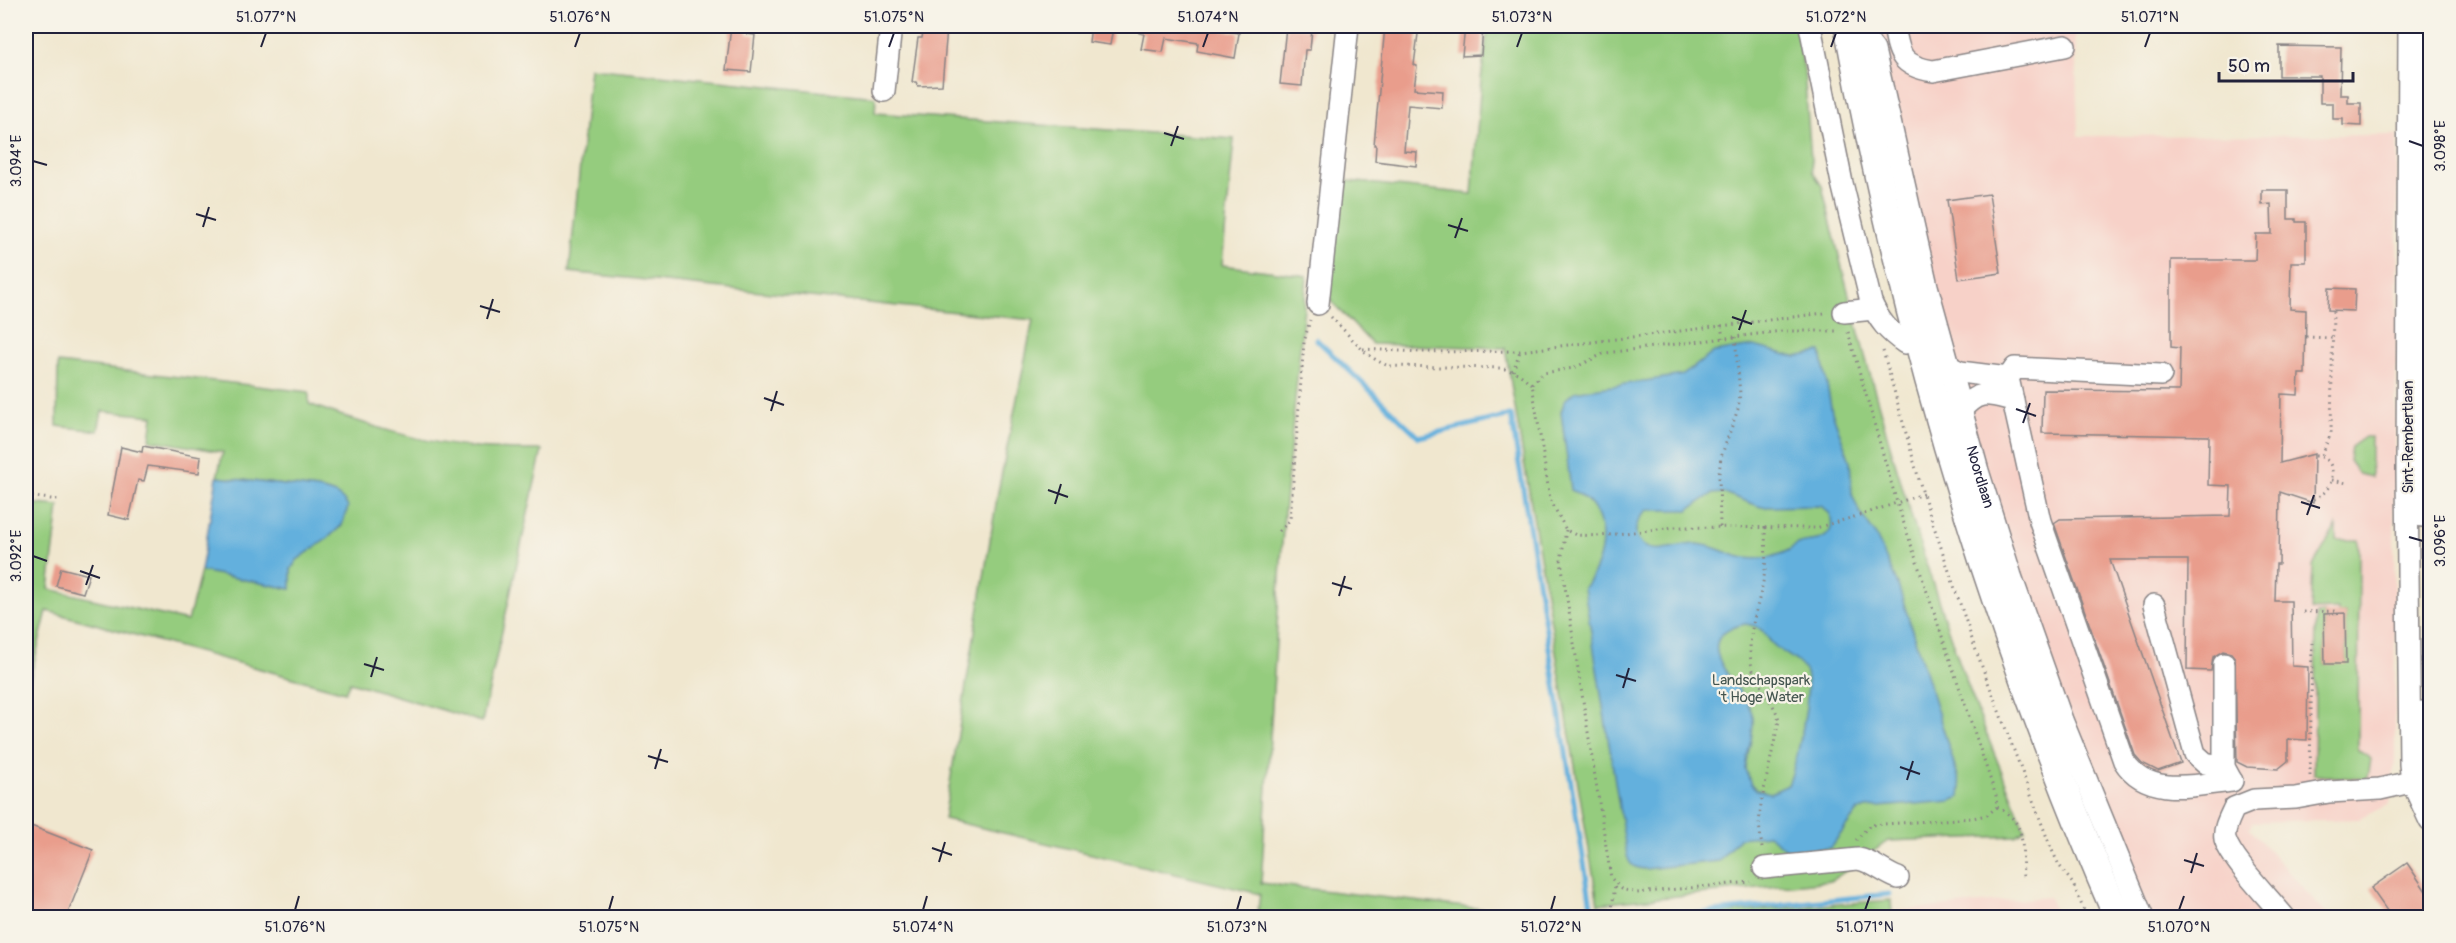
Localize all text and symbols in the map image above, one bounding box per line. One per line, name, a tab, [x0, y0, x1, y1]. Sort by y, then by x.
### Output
text: 51.077°N	[236, 8, 296, 27]
text: 51.076°N	[550, 8, 610, 27]
text: 51.075°N	[864, 8, 924, 27]
text: 51.074°N	[1178, 8, 1238, 27]
text: 51.073°N	[1492, 8, 1552, 27]
text: 51.072°N	[1806, 8, 1866, 27]
text: 51.071°N	[2121, 8, 2179, 27]
scale bar	[2219, 45, 2352, 83]
text: 50 m	[2228, 55, 2270, 78]
text: 3.098°E	[2431, 120, 2450, 172]
text: 3.094°E	[7, 134, 26, 187]
street label: Sint-Rembertlaan	[2399, 380, 2418, 494]
street label: Noordlaan	[1961, 444, 1998, 511]
text: 3.096°E	[2431, 514, 2450, 567]
text: 3.092°E	[7, 530, 26, 582]
park label: Landschapspark 't Hoge Water	[1712, 671, 1811, 707]
text: 51.076°N	[265, 918, 325, 937]
text: 51.075°N	[579, 918, 639, 937]
text: 51.074°N	[893, 918, 953, 937]
text: 51.073°N	[1207, 918, 1267, 937]
text: 51.072°N	[1521, 918, 1581, 937]
text: 51.071°N	[1836, 918, 1894, 937]
text: 51.070°N	[2148, 918, 2210, 937]

